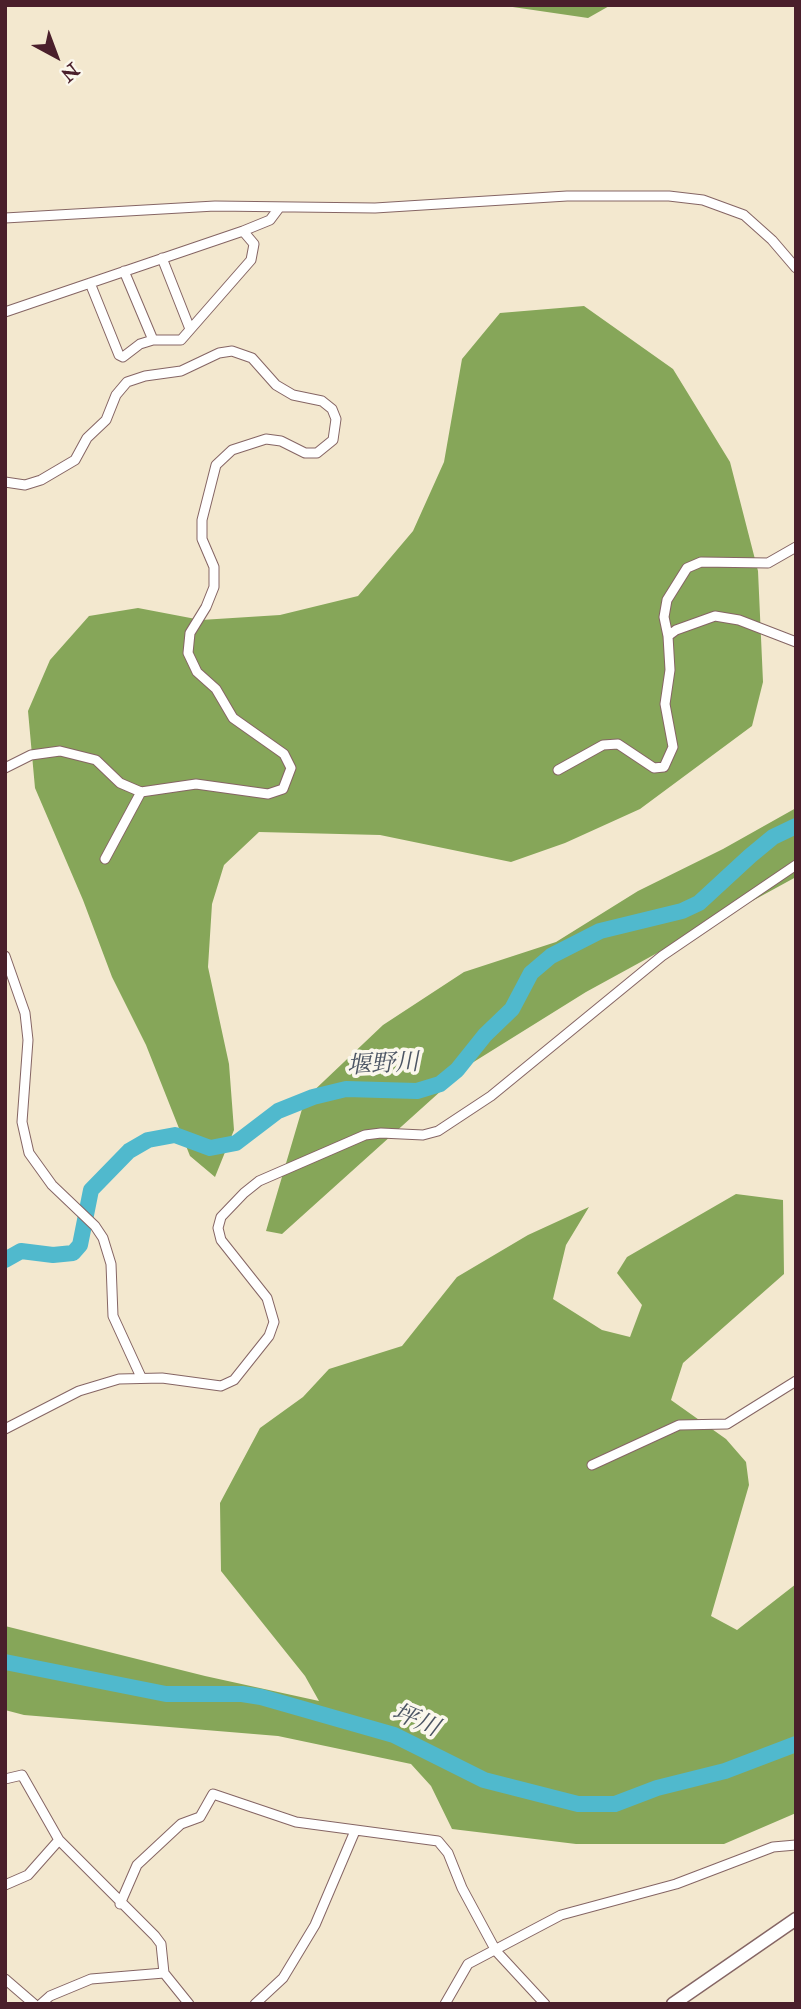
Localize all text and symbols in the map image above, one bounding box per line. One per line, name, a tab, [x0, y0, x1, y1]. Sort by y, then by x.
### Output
north arrow	[21, 21, 91, 91]
text: N	[55, 57, 84, 86]
water label: 堰野川	[346, 1050, 420, 1082]
water label: 坪川	[387, 1699, 443, 1745]

